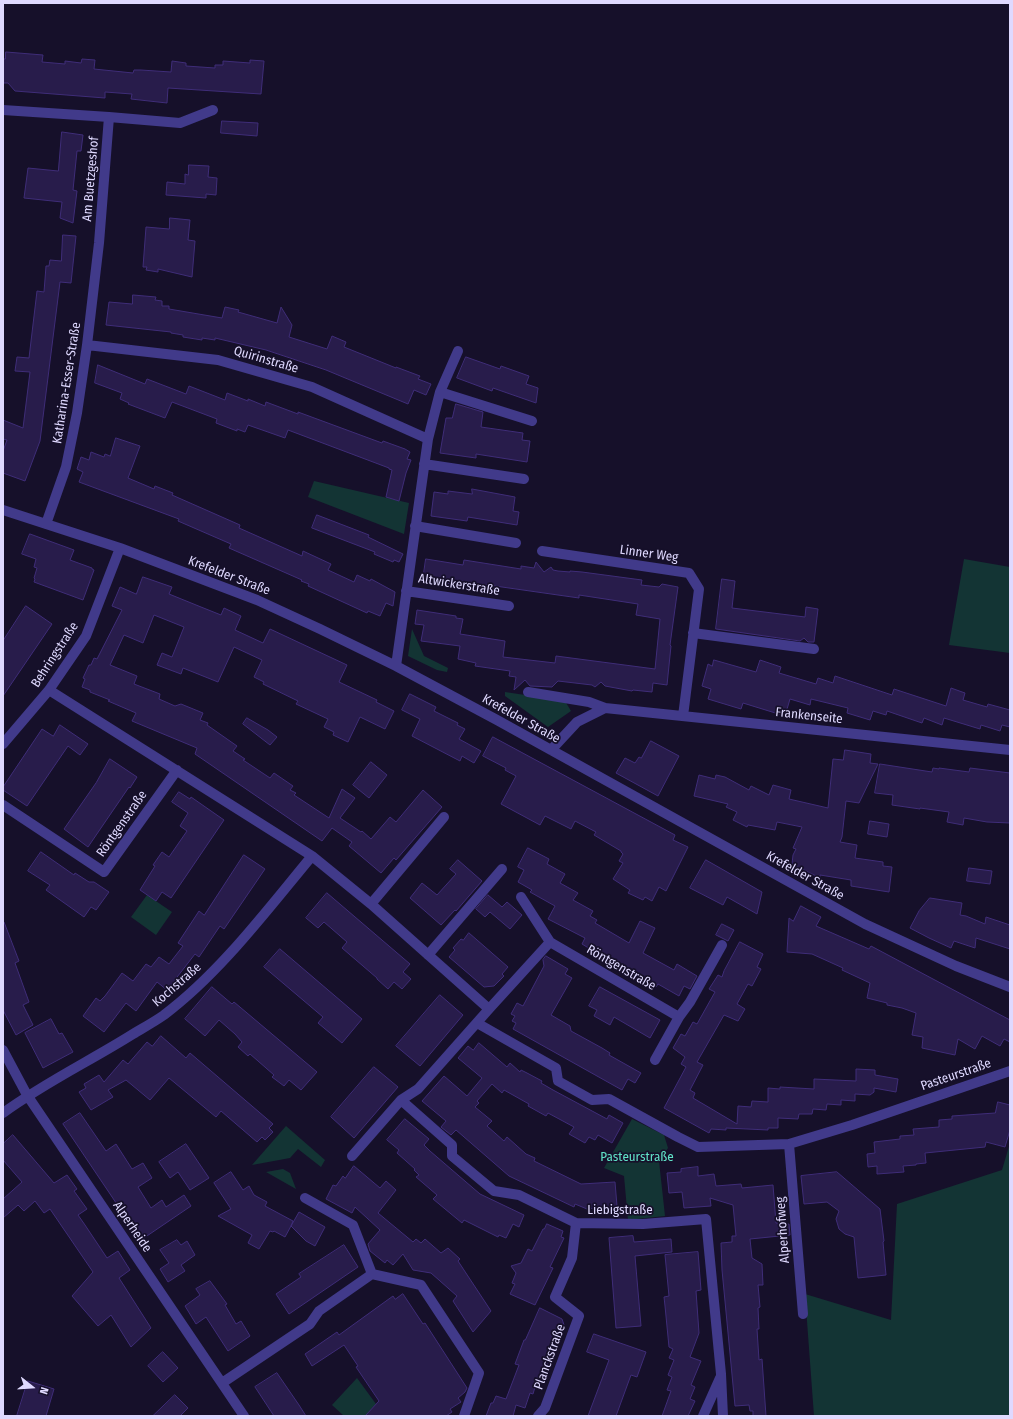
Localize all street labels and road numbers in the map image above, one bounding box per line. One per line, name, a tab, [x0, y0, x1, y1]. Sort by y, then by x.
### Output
street label: Am Buetzgeshof	[80, 136, 102, 222]
street label: Katharina-Esser-Straße	[50, 321, 84, 445]
street label: Quirinstraße	[232, 343, 300, 377]
street label: Linner Weg	[619, 542, 679, 566]
street label: Krefelder Straße	[186, 553, 272, 599]
street label: Altwickerstraße	[417, 571, 501, 599]
street label: Behringstraße	[28, 619, 82, 691]
street label: Krefelder Straße	[479, 691, 563, 747]
street label: Frankenseite	[775, 705, 843, 727]
street label: Röntgenstraße	[93, 788, 151, 860]
street label: Krefelder Straße	[763, 848, 847, 904]
street label: Röntgenstraße	[584, 942, 658, 994]
street label: Kochstraße	[149, 960, 205, 1010]
street label: Pasteurstraße	[919, 1056, 993, 1094]
street label: Alperhofweg	[773, 1196, 793, 1264]
street label: Alperheide	[109, 1199, 155, 1255]
street label: Liebigstraße	[587, 1202, 653, 1218]
street label: Planckstraße	[531, 1322, 569, 1392]

